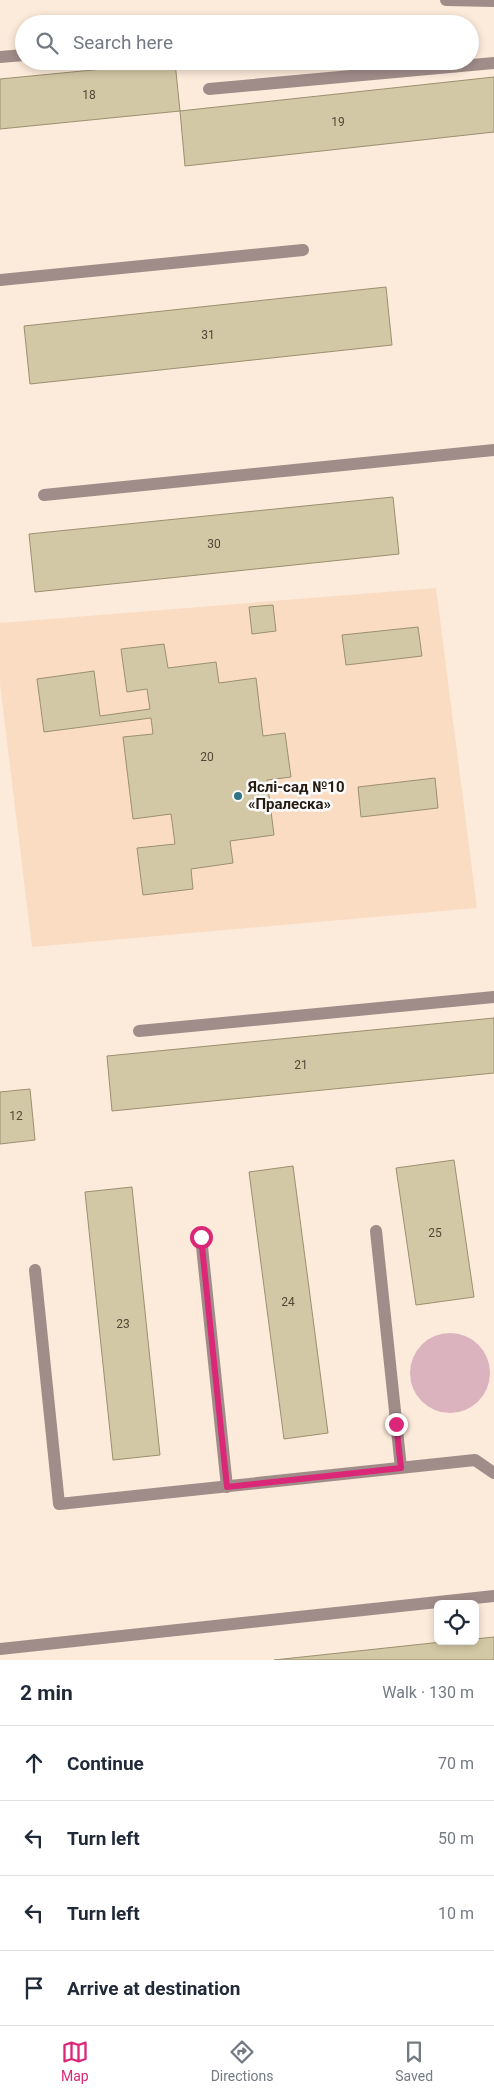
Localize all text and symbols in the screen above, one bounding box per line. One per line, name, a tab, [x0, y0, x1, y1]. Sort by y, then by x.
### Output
search box	[15, 15, 479, 70]
icon: search	[33, 29, 61, 57]
text: Search here	[73, 31, 173, 54]
house number: 18	[82, 88, 96, 102]
house number: 19	[331, 115, 345, 129]
house number: 31	[201, 328, 215, 342]
house number: 30	[207, 537, 221, 551]
house number: 20	[200, 750, 214, 764]
place label: Яслі-сад №10 «Пралеска»	[247, 778, 345, 813]
marker: Яслі-сад №10 «Пралеска»	[232, 790, 244, 802]
house number: 21	[294, 1058, 308, 1072]
house number: 12	[9, 1109, 23, 1123]
route start	[190, 1226, 213, 1249]
house number: 25	[428, 1226, 442, 1240]
house number: 24	[281, 1295, 295, 1309]
house number: 23	[116, 1317, 130, 1331]
route end	[385, 1413, 408, 1436]
map controls	[434, 1600, 479, 1645]
button: locate	[434, 1600, 479, 1645]
text: 2 min	[20, 1681, 73, 1705]
text: Walk · 130 m	[382, 1683, 474, 1702]
icon: ahead	[20, 1749, 48, 1777]
text: Continue	[67, 1752, 144, 1775]
text: 70 m	[438, 1754, 474, 1773]
icon: left	[20, 1824, 48, 1852]
text: Turn left	[67, 1827, 140, 1850]
text: 50 m	[438, 1829, 474, 1848]
icon: left	[20, 1899, 48, 1927]
text: Turn left	[67, 1902, 140, 1925]
text: 10 m	[438, 1904, 474, 1923]
icon: arrive	[20, 1974, 48, 2002]
text: Arrive at destination	[67, 1977, 240, 2000]
tab: Map	[61, 2038, 89, 2084]
tab: Directions	[211, 2038, 274, 2084]
tab: Saved	[395, 2038, 433, 2084]

